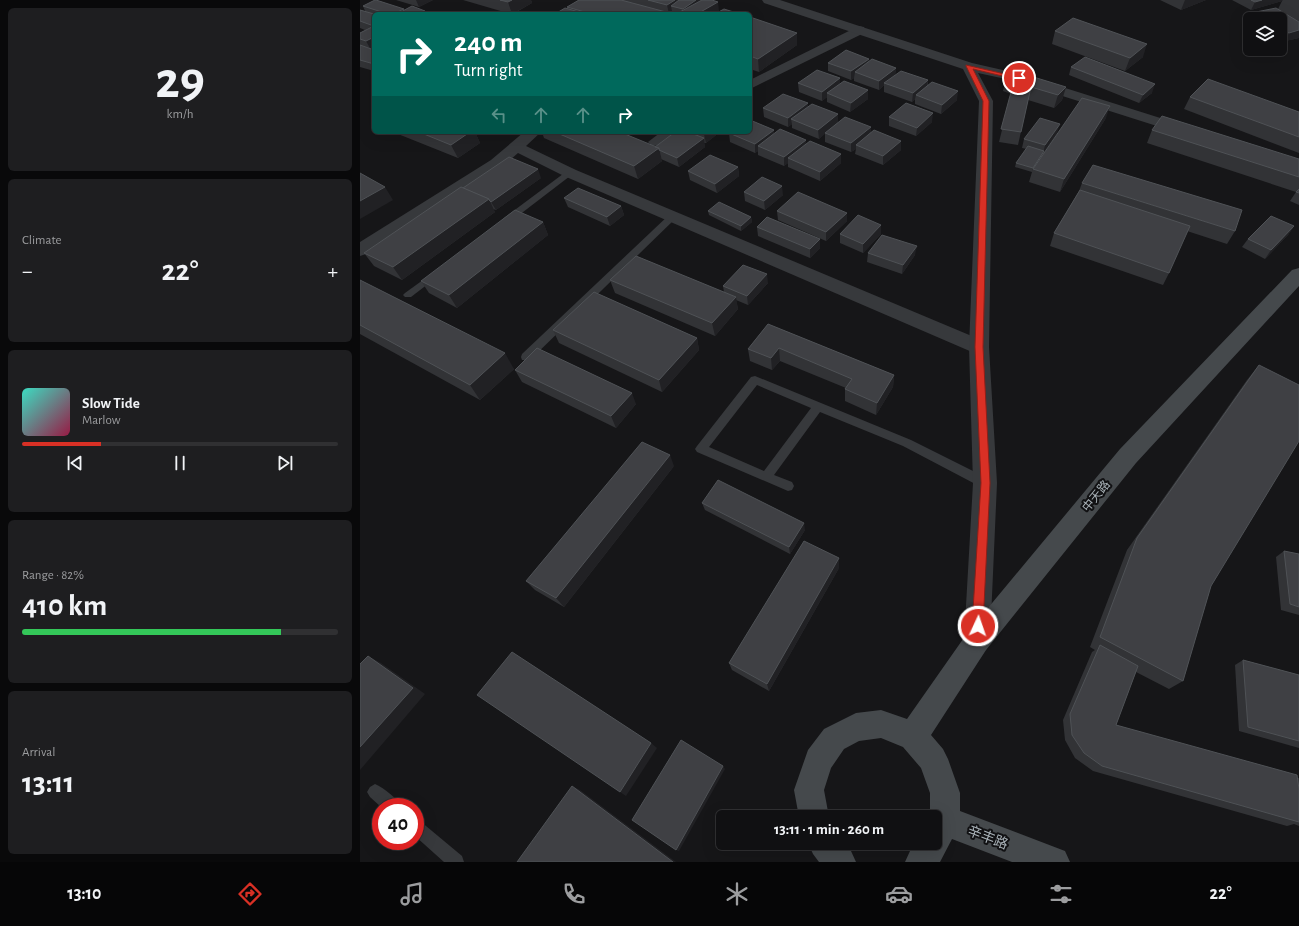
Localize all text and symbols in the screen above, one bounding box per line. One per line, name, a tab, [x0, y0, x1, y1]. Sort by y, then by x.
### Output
map controls	[1243, 12, 1287, 56]
button: layers	[1243, 12, 1287, 56]
icon: right	[388, 28, 440, 80]
text: 240 m	[454, 29, 523, 57]
text: 29	[155, 55, 205, 107]
pin	[1002, 61, 1036, 95]
text: Turn right	[454, 62, 523, 80]
icon: arrive	[1008, 67, 1030, 89]
icon: left	[488, 104, 510, 126]
icon: ahead	[530, 104, 552, 126]
icon: ahead	[572, 104, 594, 126]
icon: right	[614, 104, 636, 126]
text: km/h	[167, 108, 193, 121]
text: Climate	[22, 234, 61, 247]
text: 22°	[161, 256, 199, 286]
text: −	[22, 260, 33, 282]
text: +	[327, 260, 338, 282]
text: Slow Tide	[82, 396, 140, 411]
text: Marlow	[82, 414, 120, 427]
icon: previous	[64, 452, 86, 474]
icon: pause	[169, 452, 191, 474]
icon: next	[274, 452, 296, 474]
street label: 中天路	[1079, 478, 1112, 514]
text: Range · 82%	[22, 569, 84, 582]
text: 410 km	[22, 591, 107, 621]
position arrow	[957, 605, 999, 647]
text: Arrival	[22, 746, 55, 759]
text: 13:11	[22, 768, 74, 798]
speed limit sign: 40	[372, 798, 424, 850]
text: 13:11 · 1 min · 260 m	[774, 822, 884, 837]
street label: 辛丰路	[966, 823, 1010, 852]
icon: directions	[236, 880, 264, 908]
icon: music	[398, 880, 426, 908]
icon: phone	[560, 880, 588, 908]
icon: climate	[723, 880, 751, 908]
icon: car	[885, 880, 913, 908]
icon: filters	[1047, 880, 1075, 908]
text: 13:10	[67, 885, 101, 903]
text: 22°	[1210, 885, 1232, 903]

